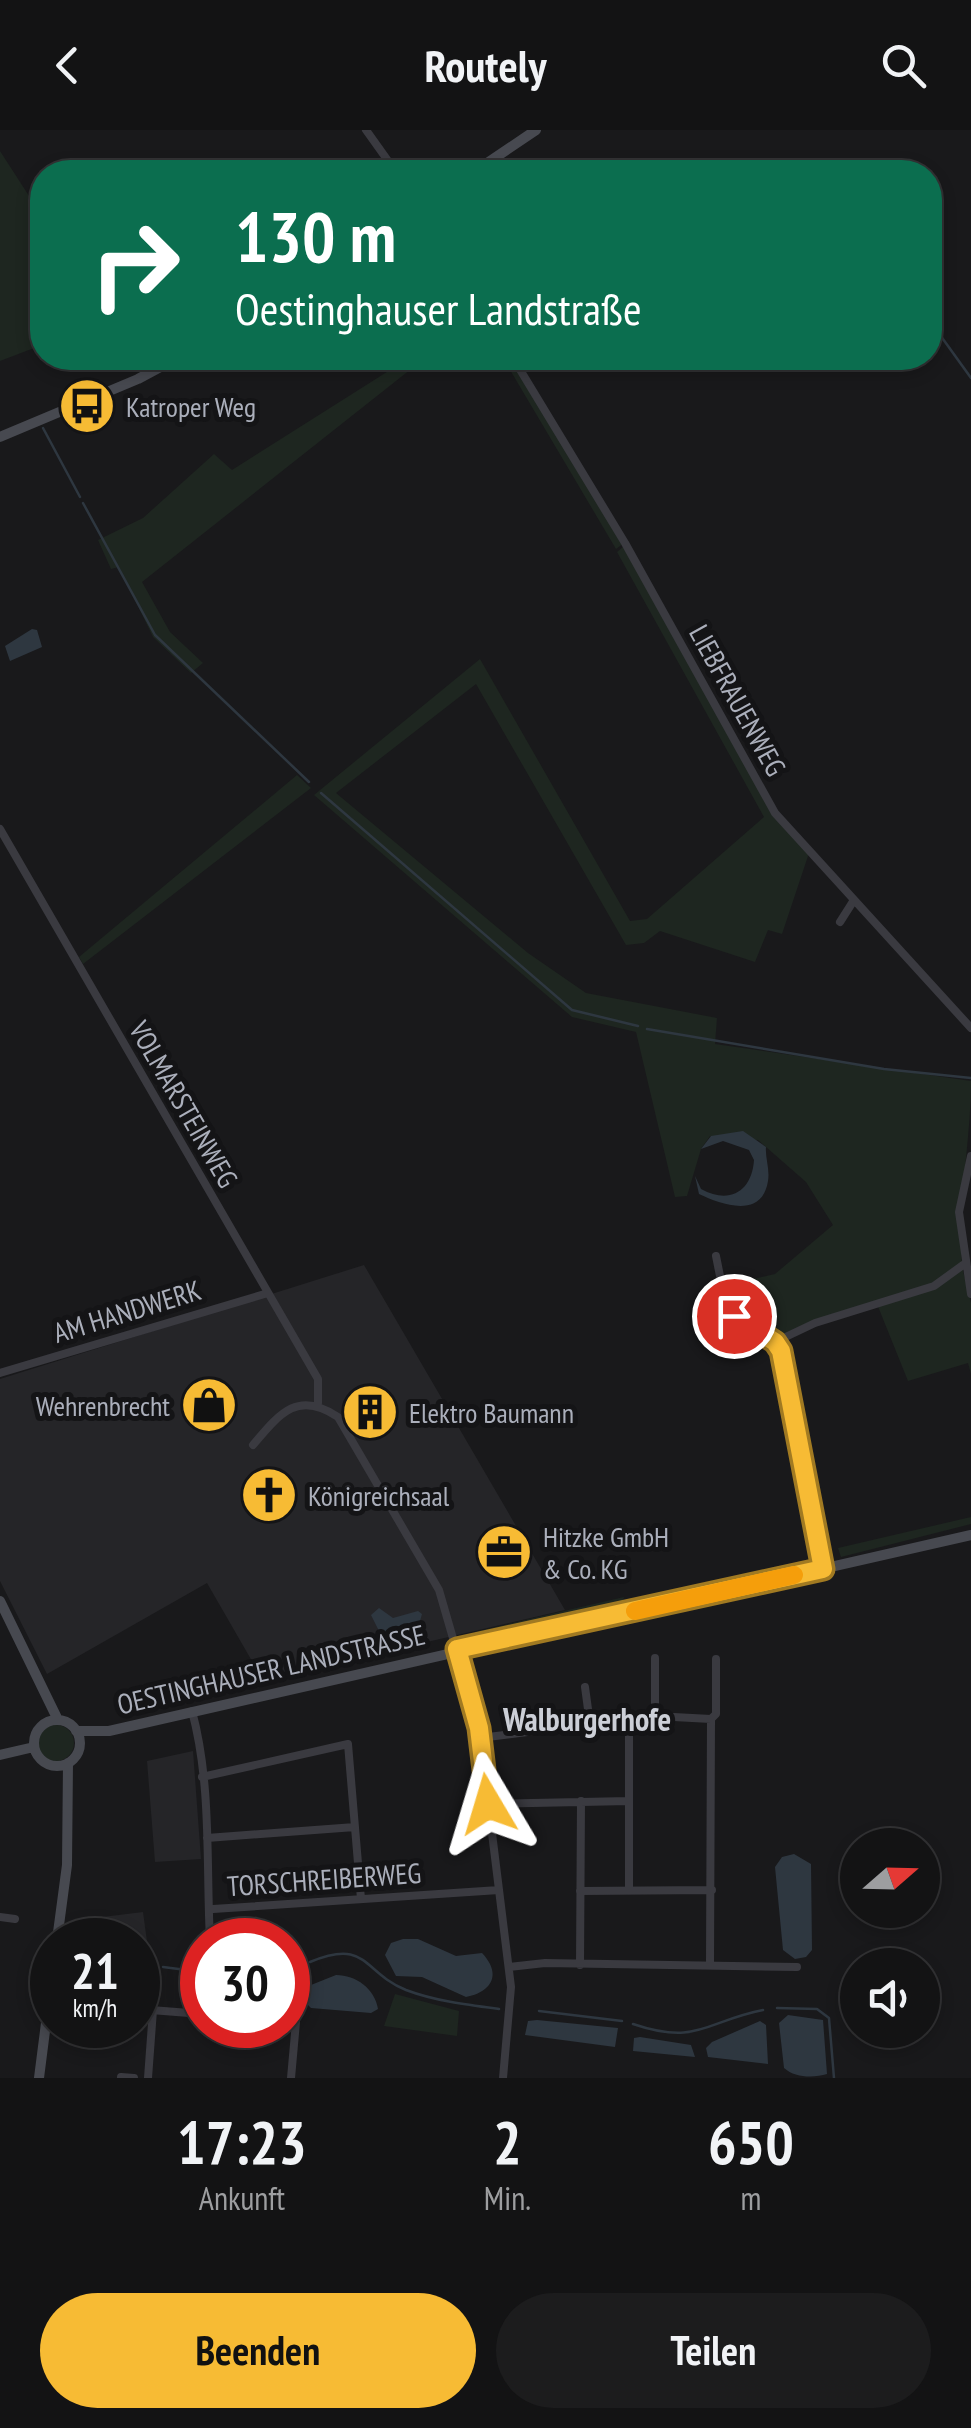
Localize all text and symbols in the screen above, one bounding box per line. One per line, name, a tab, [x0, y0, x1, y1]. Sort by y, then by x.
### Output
text: Routely	[424, 36, 547, 94]
icon: back	[40, 38, 95, 93]
icon: search	[876, 38, 931, 93]
text: 130 m	[235, 191, 396, 281]
icon: right	[70, 200, 200, 330]
text: Oestinghauser Landstraße	[235, 279, 642, 337]
bus stop icon: Katroper Weg	[57, 376, 117, 436]
place label: Katroper Weg	[126, 388, 256, 425]
street label: LIEBFRAUENWEG	[681, 618, 795, 782]
street label: VOLMARSTEINWEG	[121, 1013, 247, 1194]
street label: AM HANDWERK	[49, 1271, 206, 1351]
pin	[692, 1274, 777, 1359]
icon: arrive	[707, 1289, 762, 1344]
shop icon: Wehrenbrecht	[179, 1375, 239, 1435]
building icon: Elektro Baumann	[340, 1382, 400, 1442]
place label: Wehrenbrecht	[36, 1387, 170, 1424]
place label: Elektro Baumann	[409, 1394, 574, 1431]
church icon: Königreichsaal	[239, 1465, 299, 1525]
place label: Königreichsaal	[308, 1477, 450, 1514]
place label: Hitzke GmbH & Co. KG	[543, 1518, 669, 1587]
office icon: Hitzke GmbH & Co. KG	[474, 1522, 534, 1582]
street label: OESTINGHAUSER LANDSTRASSE	[113, 1616, 429, 1722]
district label: Walburgerhofe	[502, 1698, 671, 1740]
position arrow	[436, 1752, 540, 1856]
north arrow	[840, 1828, 940, 1928]
map controls	[840, 1828, 940, 2048]
street label: TORSCHREIBERWEG	[226, 1854, 422, 1904]
speed limit sign: 30	[180, 1918, 310, 2048]
text: 21	[71, 1938, 119, 2003]
button: sound	[840, 1948, 940, 2048]
text: km/h	[73, 1992, 117, 2024]
text: 17:23	[177, 2103, 307, 2181]
text: 2	[493, 2103, 522, 2181]
text: 650	[708, 2103, 794, 2181]
text: Ankunft	[199, 2177, 285, 2219]
text: Min.	[484, 2177, 531, 2219]
text: m	[741, 2177, 761, 2219]
button: Beenden	[40, 2293, 476, 2408]
button: Teilen	[496, 2293, 931, 2408]

